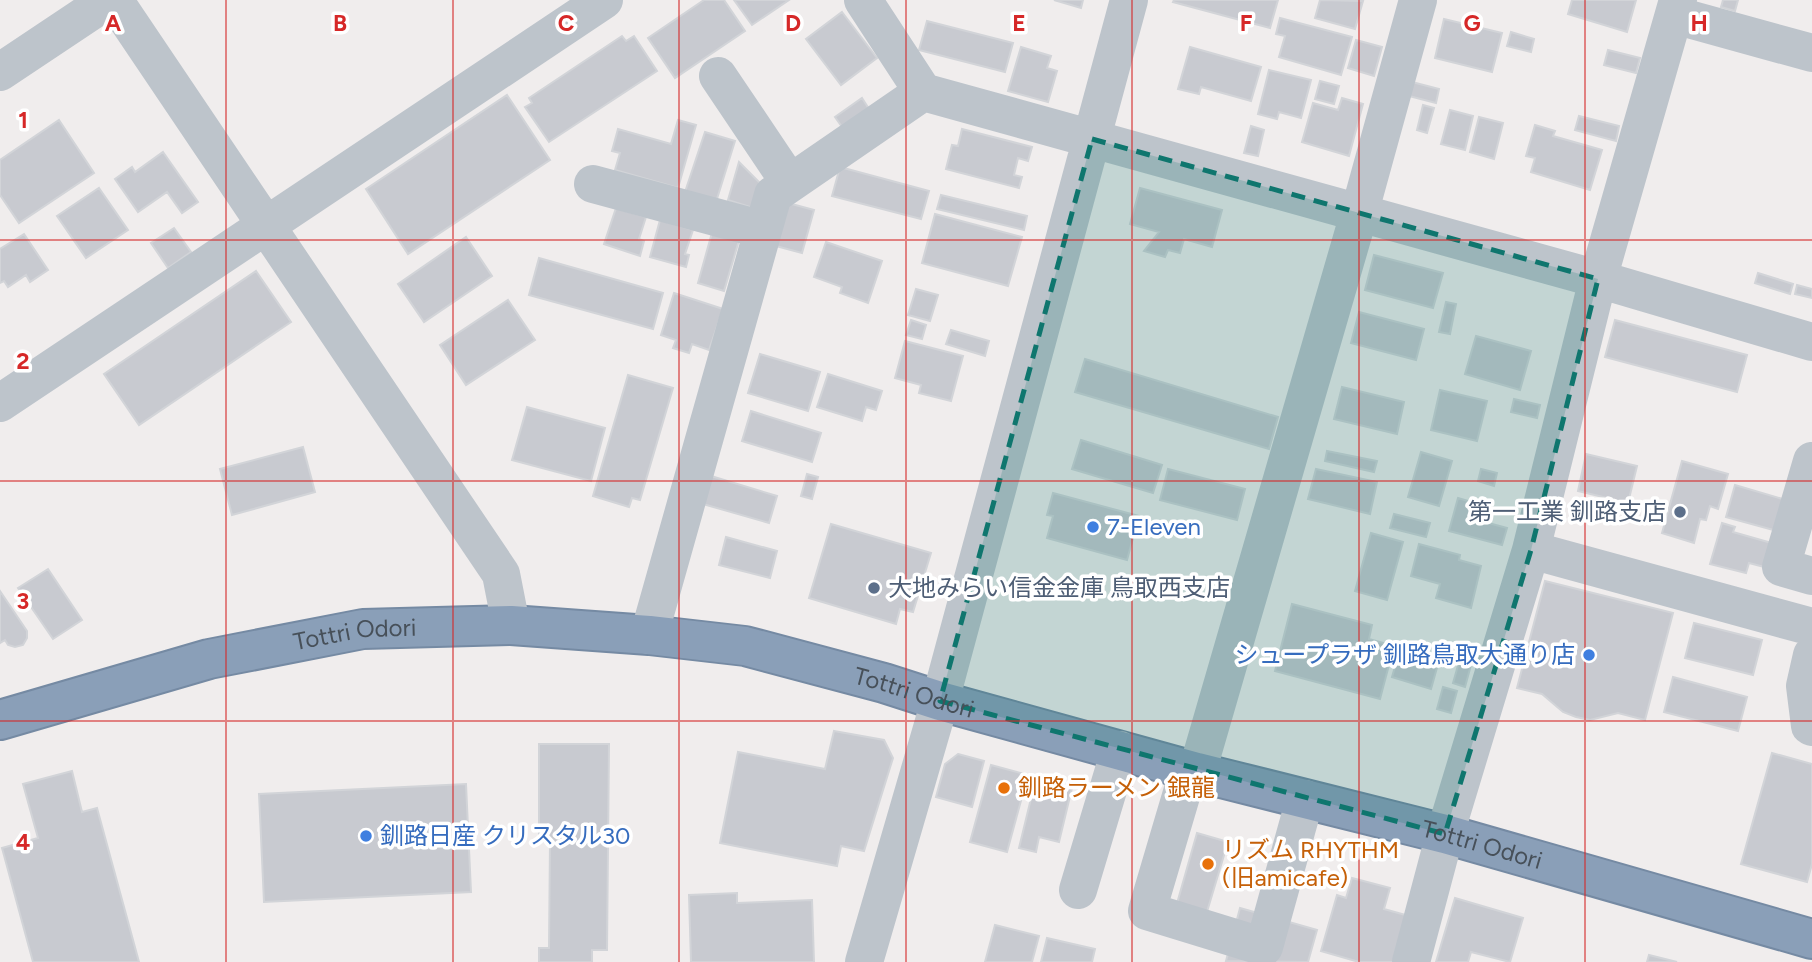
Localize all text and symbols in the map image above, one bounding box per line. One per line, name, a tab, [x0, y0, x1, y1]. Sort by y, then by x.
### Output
text: A	[105, 9, 122, 37]
text: B	[333, 9, 347, 37]
text: C	[558, 9, 575, 37]
text: D	[785, 9, 801, 37]
text: E	[1012, 9, 1026, 37]
text: F	[1240, 9, 1253, 37]
text: G	[1463, 9, 1481, 37]
text: H	[1690, 9, 1708, 37]
text: 1	[18, 106, 28, 134]
text: 2	[16, 347, 30, 375]
place label: 第一工業 釧路支店	[1468, 497, 1666, 526]
marker: 第一工業 釧路支店	[1672, 504, 1688, 520]
place label: 7-Eleven	[1107, 512, 1201, 541]
marker: 7-Eleven	[1085, 519, 1101, 535]
place label: 大地みらい信金金庫 鳥取西支店	[888, 573, 1230, 602]
marker: 大地みらい信金金庫 鳥取西支店	[866, 580, 882, 596]
text: 3	[17, 587, 29, 615]
street label: Tottri Odori	[291, 613, 417, 656]
place label: シュープラザ 釧路鳥取大通り店	[1235, 640, 1575, 669]
marker: シュープラザ 釧路鳥取大通り店	[1581, 647, 1597, 663]
street label: Tottri Odori	[851, 661, 977, 724]
place label: 釧路ラーメン 銀龍	[1018, 773, 1215, 802]
marker: 釧路ラーメン 銀龍	[996, 780, 1012, 796]
street label: Tottri Odori	[1419, 814, 1546, 875]
place label: 釧路日産 クリスタル30	[380, 821, 630, 850]
text: 4	[16, 828, 30, 856]
marker: 釧路日産 クリスタル30	[358, 828, 374, 844]
place label: リズム RHYTHM (旧amicafe)	[1222, 835, 1399, 892]
marker: リズム RHYTHM (旧amicafe)	[1200, 856, 1216, 872]

